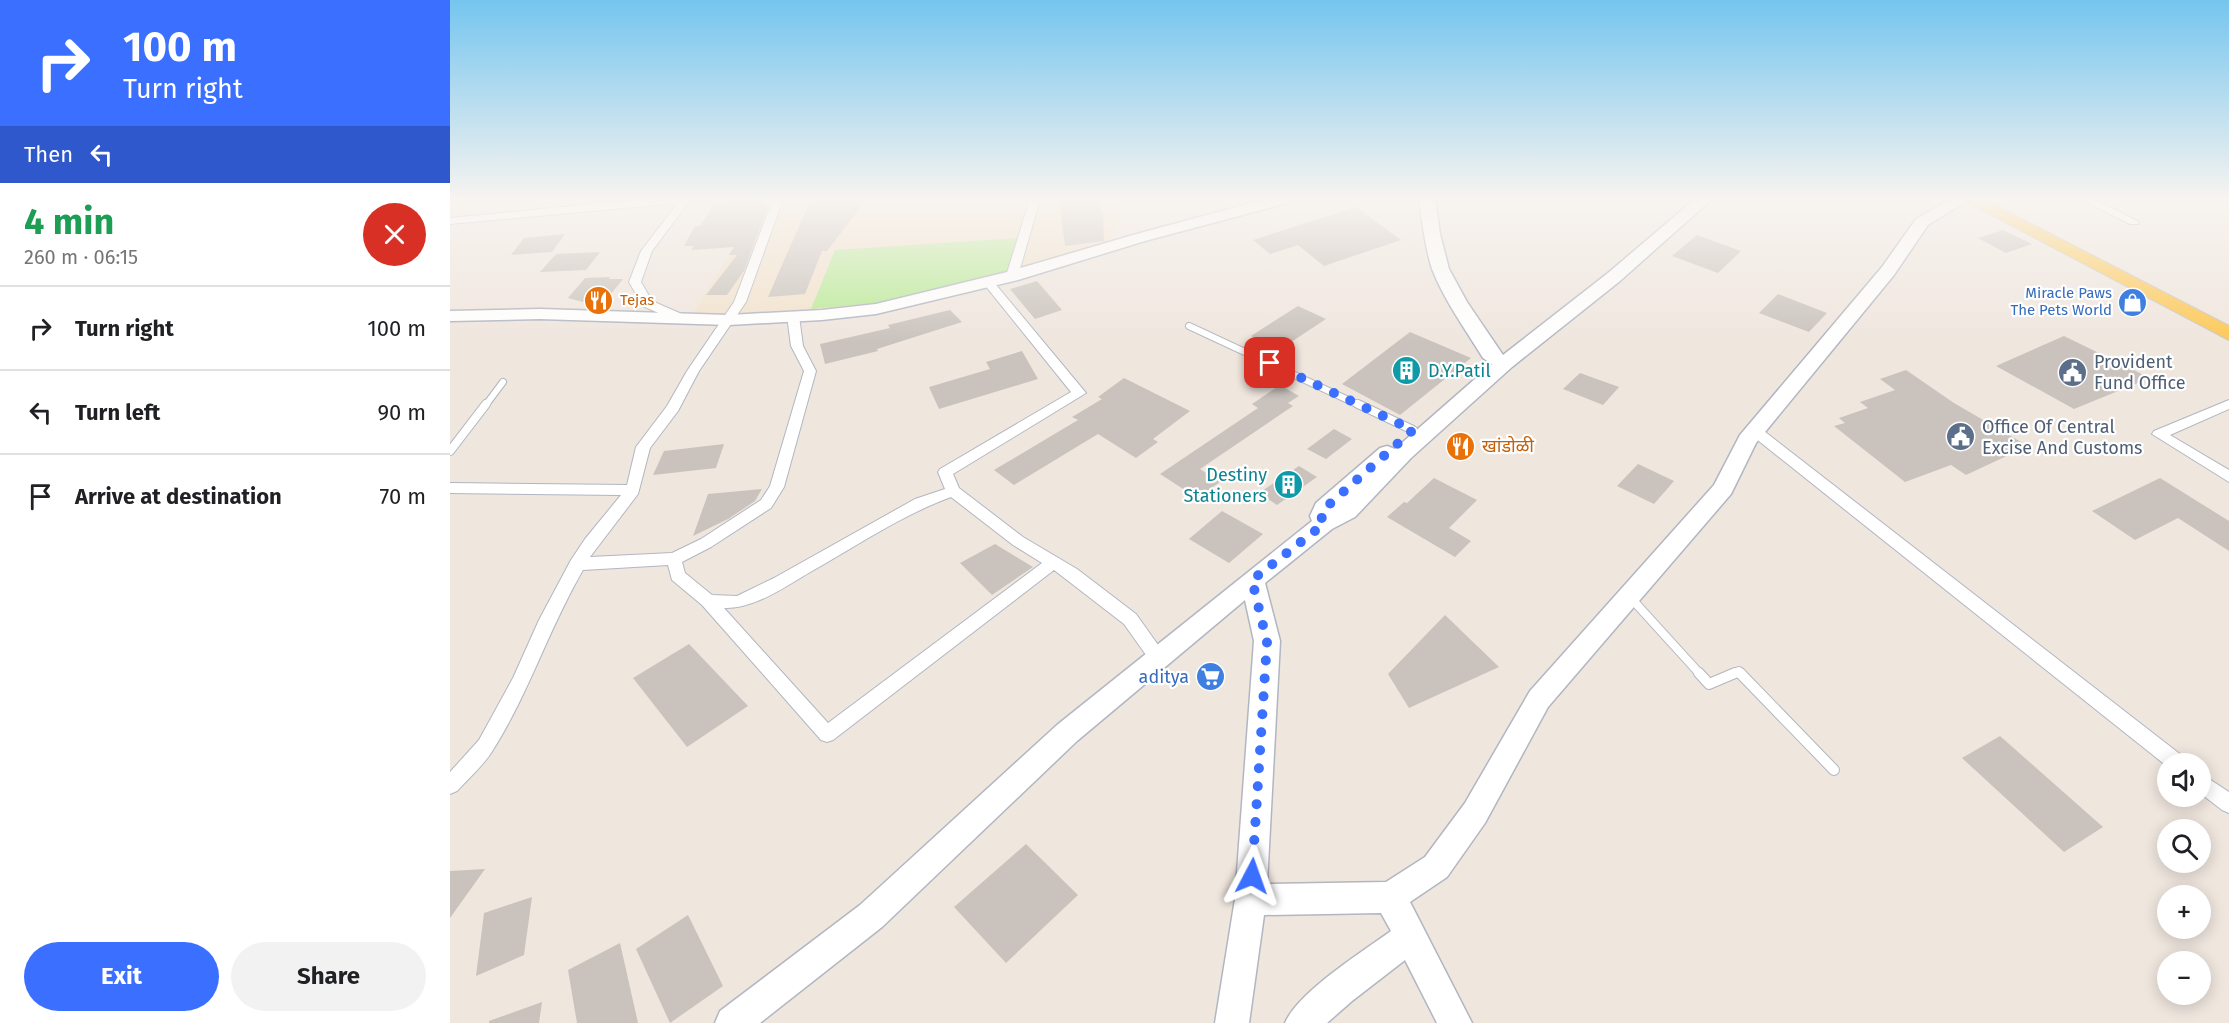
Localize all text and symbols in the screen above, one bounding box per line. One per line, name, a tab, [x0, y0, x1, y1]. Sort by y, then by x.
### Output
text: 100 m	[123, 22, 237, 72]
icon: right	[24, 24, 102, 102]
text: Turn right	[123, 73, 243, 105]
icon: left	[85, 138, 118, 171]
text: Then	[24, 141, 73, 168]
text: 4 min	[24, 200, 114, 244]
button: close	[363, 203, 426, 266]
text: 260 m · 06:15	[24, 245, 138, 269]
restaurant icon: Tejas	[583, 284, 615, 316]
place label: Miracle Paws The Pets World	[2010, 284, 2112, 319]
shop icon: Miracle Paws The Pets World	[2117, 286, 2149, 318]
place label: Tejas	[620, 291, 654, 309]
icon: right	[24, 312, 57, 345]
text: Turn right	[75, 315, 174, 342]
text: 100 m	[367, 315, 426, 342]
pin	[1244, 337, 1295, 388]
icon: arrive	[1253, 346, 1286, 379]
place label: Provident Fund Office	[2094, 351, 2186, 394]
building icon: D.Y.Patil	[1391, 355, 1423, 387]
public building icon: Provident Fund Office	[2057, 356, 2089, 388]
place label: D.Y.Patil	[1428, 360, 1491, 382]
icon: left	[24, 396, 57, 429]
text: Turn left	[75, 399, 160, 426]
text: 90 m	[377, 399, 426, 426]
place label: Office Of Central Excise And Customs	[1982, 416, 2143, 459]
public building icon: Office Of Central Excise And Customs	[1945, 421, 1977, 453]
restaurant icon: खांडोळी	[1445, 430, 1477, 462]
place label: खांडोळी	[1482, 435, 1534, 457]
place label: Destiny Stationers	[1183, 464, 1267, 507]
building icon: Destiny Stationers	[1272, 469, 1304, 501]
icon: arrive	[24, 480, 57, 513]
text: Arrive at destination	[75, 483, 282, 510]
text: 70 m	[380, 483, 426, 510]
supermarket icon: aditya	[1194, 661, 1226, 693]
place label: aditya	[1139, 666, 1189, 688]
map controls	[2157, 753, 2211, 1005]
button: sound	[2157, 753, 2211, 807]
button: search	[2157, 819, 2211, 873]
position arrow	[1220, 844, 1284, 908]
button: +	[2157, 885, 2211, 939]
button: Exit	[24, 942, 219, 1011]
button: Share	[231, 942, 426, 1011]
button: −	[2157, 951, 2211, 1005]

